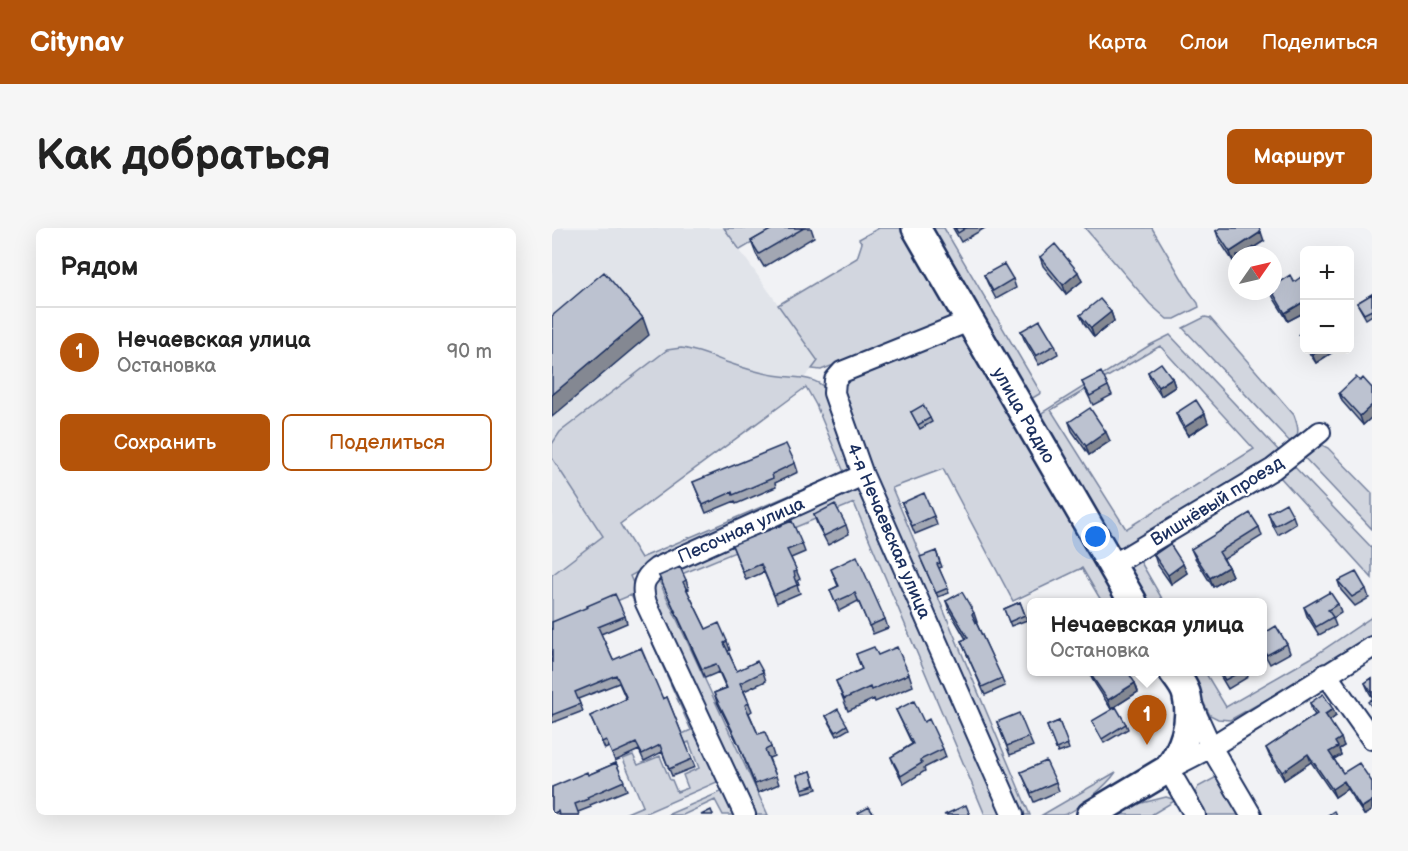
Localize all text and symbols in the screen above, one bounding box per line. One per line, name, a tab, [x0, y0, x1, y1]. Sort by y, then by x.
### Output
text: Citynav	[30, 26, 124, 59]
text: Карта	[1088, 30, 1147, 55]
text: Слои	[1180, 30, 1229, 55]
text: Поделиться	[1262, 30, 1378, 55]
button: Маршрут	[1227, 129, 1372, 184]
text: Как добраться	[36, 131, 331, 182]
north arrow	[1228, 246, 1282, 300]
map controls	[1300, 246, 1354, 354]
button: +	[1300, 246, 1354, 300]
text: Рядом	[60, 252, 138, 283]
button: −	[1300, 300, 1354, 354]
text: Нечаевская улица	[117, 327, 311, 354]
text: 1	[75, 340, 84, 364]
text: 90 m	[447, 340, 492, 364]
text: Остановка	[117, 354, 216, 378]
street label: улица Радио	[988, 364, 1059, 467]
button: Сохранить	[60, 414, 270, 471]
button: Поделиться	[282, 414, 492, 471]
street label: 4-я Нечаевская улица	[842, 440, 935, 622]
street label: Вишнёвый проезд	[1147, 452, 1288, 551]
street label: Песочная улица	[675, 493, 808, 568]
your location	[1081, 522, 1110, 551]
popup	[1027, 598, 1267, 676]
text: Нечаевская улица	[1050, 612, 1244, 639]
text: Остановка	[1050, 639, 1149, 663]
pin: 1	[1128, 696, 1166, 745]

